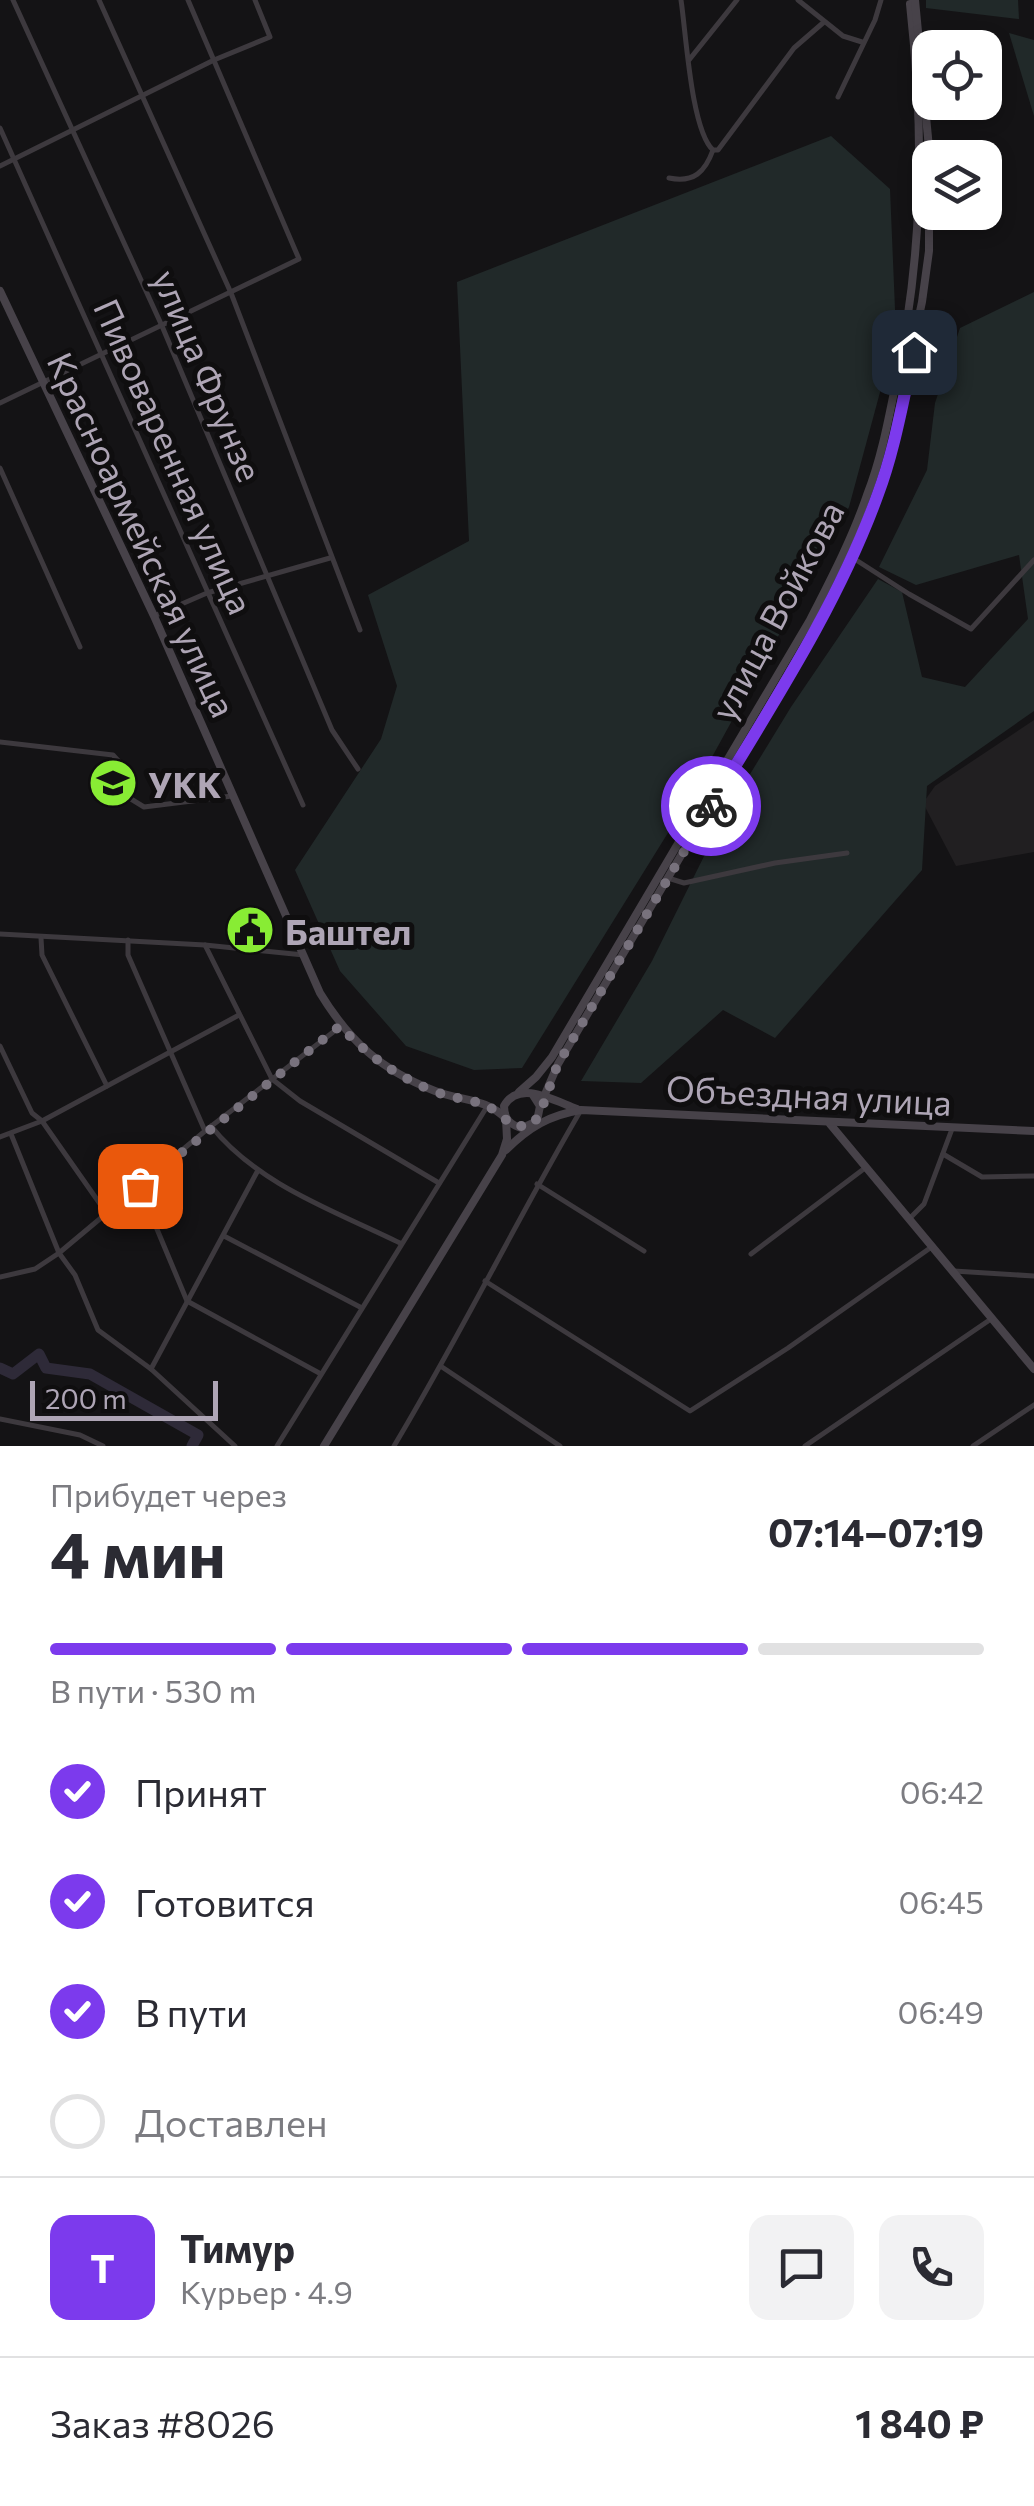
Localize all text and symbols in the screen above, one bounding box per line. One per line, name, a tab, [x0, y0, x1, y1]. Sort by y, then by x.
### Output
map controls	[912, 30, 1002, 230]
button: locate	[912, 30, 1002, 120]
button: layers	[912, 140, 1002, 230]
street label: улица Фрунзе	[145, 263, 273, 487]
street label: Пивоваренная улица	[86, 292, 264, 620]
pin	[872, 310, 957, 395]
icon: home	[887, 325, 942, 380]
street label: Красноармейская улица	[40, 345, 246, 723]
street label: улица Войкова	[700, 493, 852, 727]
courier	[661, 756, 761, 856]
school or university icon: УКК	[87, 757, 139, 809]
place label: УКК	[148, 762, 221, 805]
icon: bike	[684, 779, 739, 834]
public building icon: Баштел	[224, 904, 276, 956]
place label: Баштел	[285, 909, 411, 952]
street label: Объездная улица	[665, 1065, 953, 1123]
pin	[98, 1144, 183, 1229]
icon: bag	[113, 1159, 168, 1214]
scale bar	[30, 1376, 218, 1420]
text: 200 m	[45, 1381, 127, 1415]
text: Прибудет через	[50, 1474, 287, 1514]
text: 07:14–07:19	[768, 1508, 984, 1555]
text: 4 мин	[50, 1512, 226, 1591]
text: В пути · 530 m	[50, 1670, 256, 1710]
icon: check	[50, 1764, 105, 1819]
text: Принят	[135, 1768, 267, 1815]
text: 06:42	[900, 1771, 984, 1811]
icon: check	[50, 1874, 105, 1929]
text: Готовится	[135, 1878, 315, 1925]
text: 06:45	[899, 1881, 984, 1921]
icon: check	[50, 1984, 105, 2039]
text: В пути	[135, 1988, 248, 2035]
text: 06:49	[898, 1991, 984, 2031]
text: Доставлен	[135, 2098, 328, 2145]
button: chat	[749, 2215, 854, 2320]
button: phone	[879, 2215, 984, 2320]
text: Тимур	[180, 2224, 295, 2271]
text: Т	[90, 2244, 115, 2291]
text: Курьер · 4.9	[180, 2271, 353, 2311]
text: Заказ #8026	[50, 2399, 275, 2446]
text: 1 840 ₽	[855, 2399, 984, 2446]

